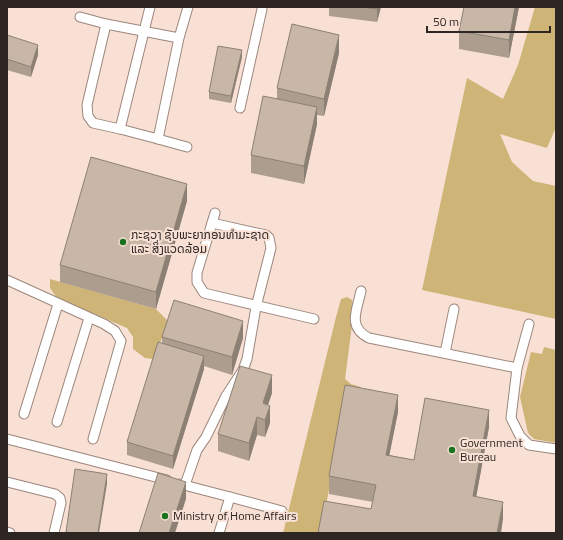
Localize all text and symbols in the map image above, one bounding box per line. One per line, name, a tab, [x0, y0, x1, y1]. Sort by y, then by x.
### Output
scale bar	[427, 8, 550, 34]
text: 50 m	[433, 12, 459, 31]
place label: ກະຊວງ ຊັບພະຍາກອນທຳມະຊາດ ແລະ ສິ່ງແວດລ້ອມ	[131, 225, 269, 258]
marker: ກະຊວງ ຊັບພະຍາກອນທຳມະຊາດ ແລະ ສິ່ງແວດລ້ອມ	[118, 237, 128, 247]
place label: Government Bureau	[460, 433, 523, 466]
marker: Government Bureau	[447, 445, 457, 455]
place label: Ministry of Home Affairs	[173, 506, 297, 525]
marker: Ministry of Home Affairs	[160, 511, 170, 521]

